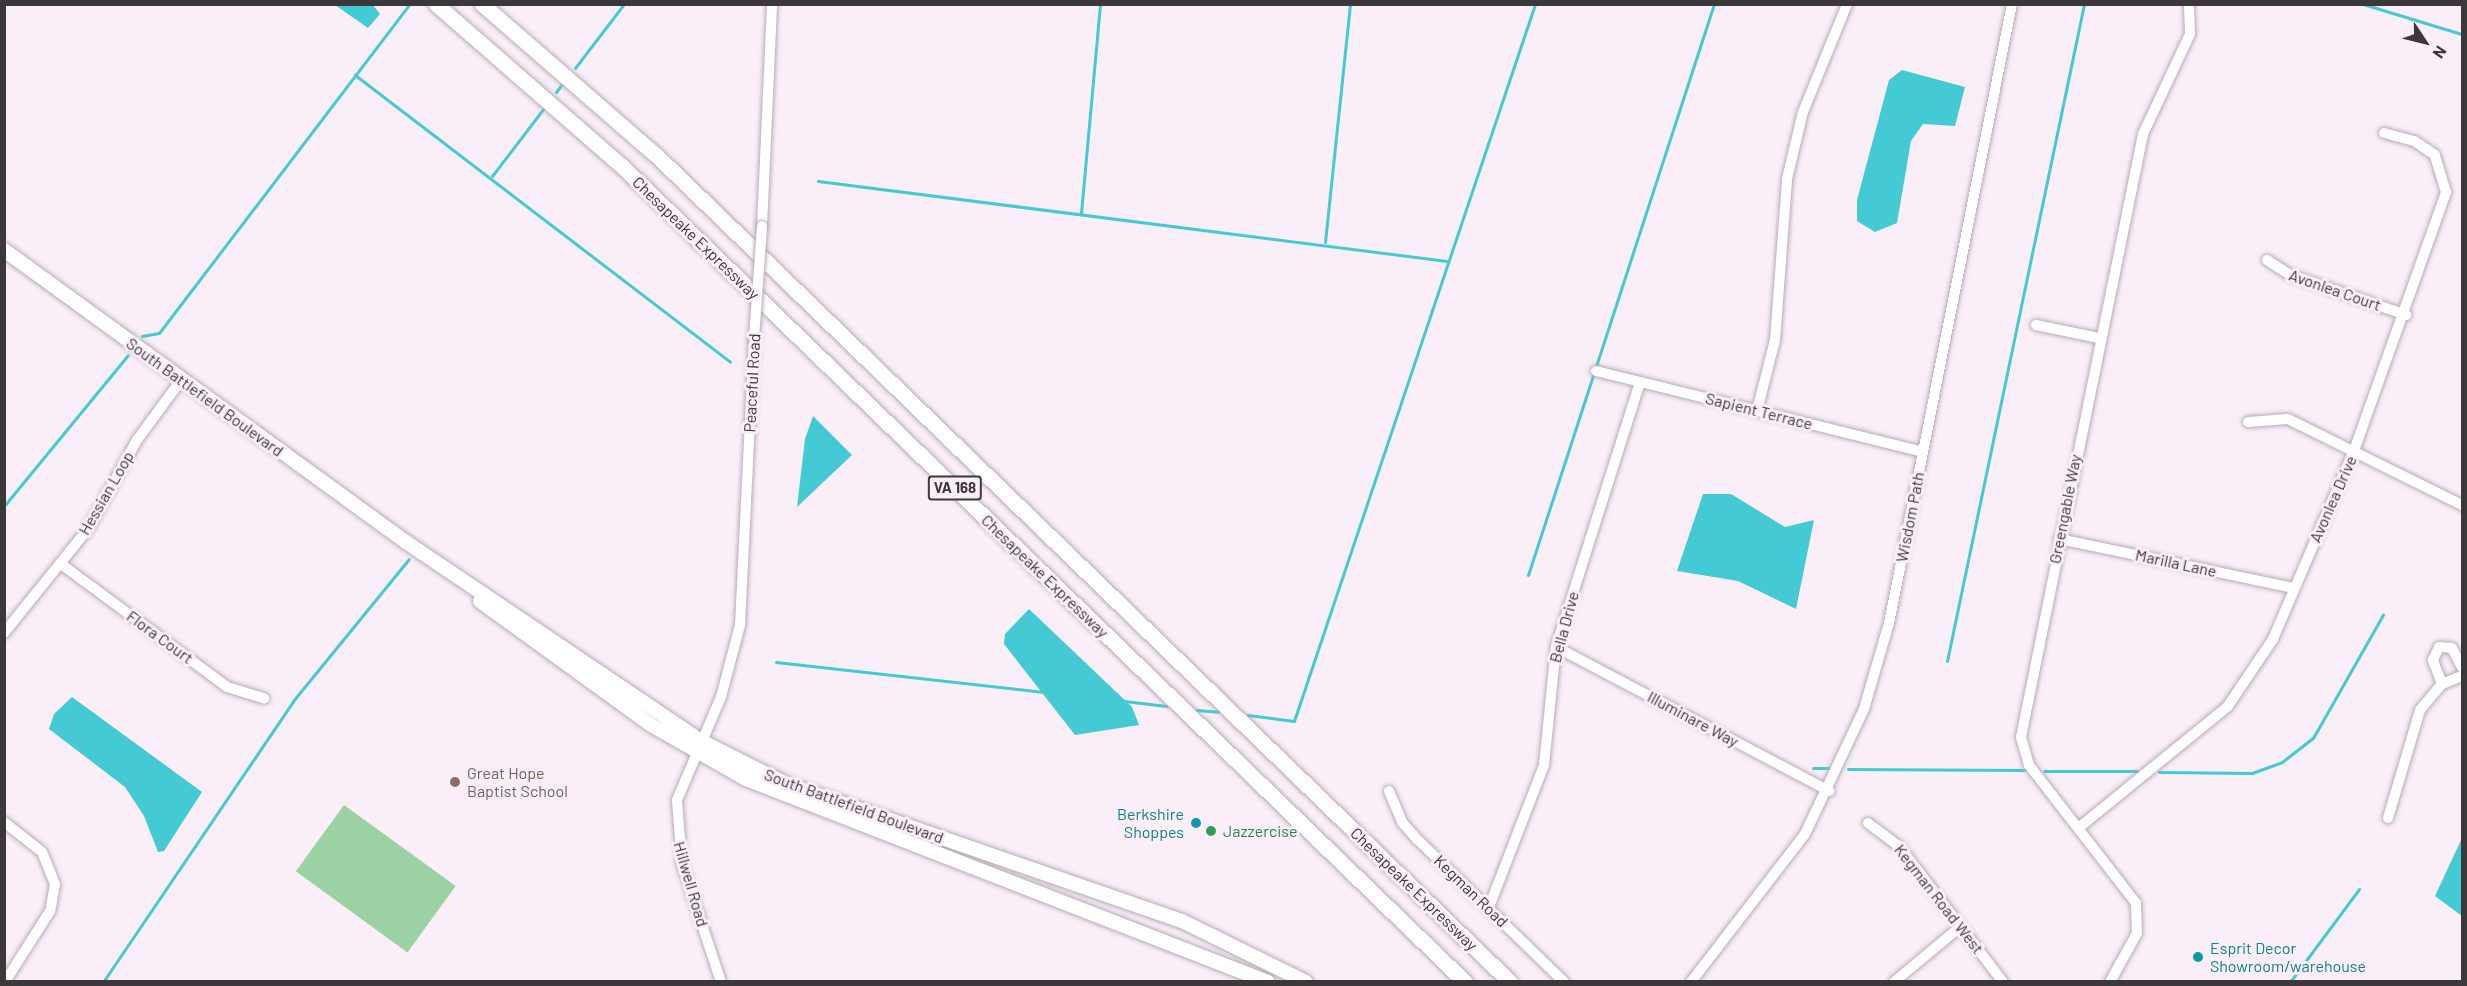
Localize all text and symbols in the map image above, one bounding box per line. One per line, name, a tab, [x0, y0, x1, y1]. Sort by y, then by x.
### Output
north arrow	[2395, 12, 2455, 72]
text: N	[2429, 43, 2451, 62]
street label: Chesapeake Expressway	[629, 172, 763, 304]
street label: Avonlea Court	[2286, 265, 2384, 315]
street label: Peaceful Road	[740, 333, 764, 433]
street label: South Battlefield Boulevard	[123, 334, 287, 460]
street label: Sapient Terrace	[1703, 388, 1815, 434]
street label: Hessian Loop	[74, 448, 138, 538]
street label: Greengable Way	[2045, 453, 2085, 565]
street label: Avonlea Drive	[2305, 453, 2361, 545]
street label: Wisdom Path	[1892, 470, 1928, 564]
road number: VA 168	[926, 476, 984, 500]
street label: Chesapeake Expressway	[978, 510, 1112, 642]
street label: Marilla Lane	[2134, 545, 2218, 581]
street label: Bella Drive	[1545, 589, 1583, 665]
street label: Flora Court	[123, 606, 197, 668]
street label: Illuminare Way	[1644, 687, 1742, 751]
place label: Great Hope Baptist School	[467, 763, 568, 801]
street label: South Battlefield Boulevard	[762, 765, 946, 847]
marker: Great Hope Baptist School	[448, 775, 462, 789]
place label: Berkshire Shoppes	[1117, 804, 1184, 842]
marker: Berkshire Shoppes	[1189, 816, 1203, 830]
place label: Jazzercise	[1223, 821, 1298, 841]
street label: Chesapeake Expressway	[1347, 823, 1481, 955]
marker: Jazzercise	[1204, 824, 1218, 838]
street label: Hillwell Road	[670, 839, 712, 929]
street label: Kegman Road West	[1890, 840, 1988, 958]
street label: Kegman Road	[1430, 851, 1512, 931]
place label: Esprit Decor Showroom/warehouse	[2210, 938, 2366, 976]
marker: Esprit Decor Showroom/warehouse	[2191, 950, 2205, 964]

